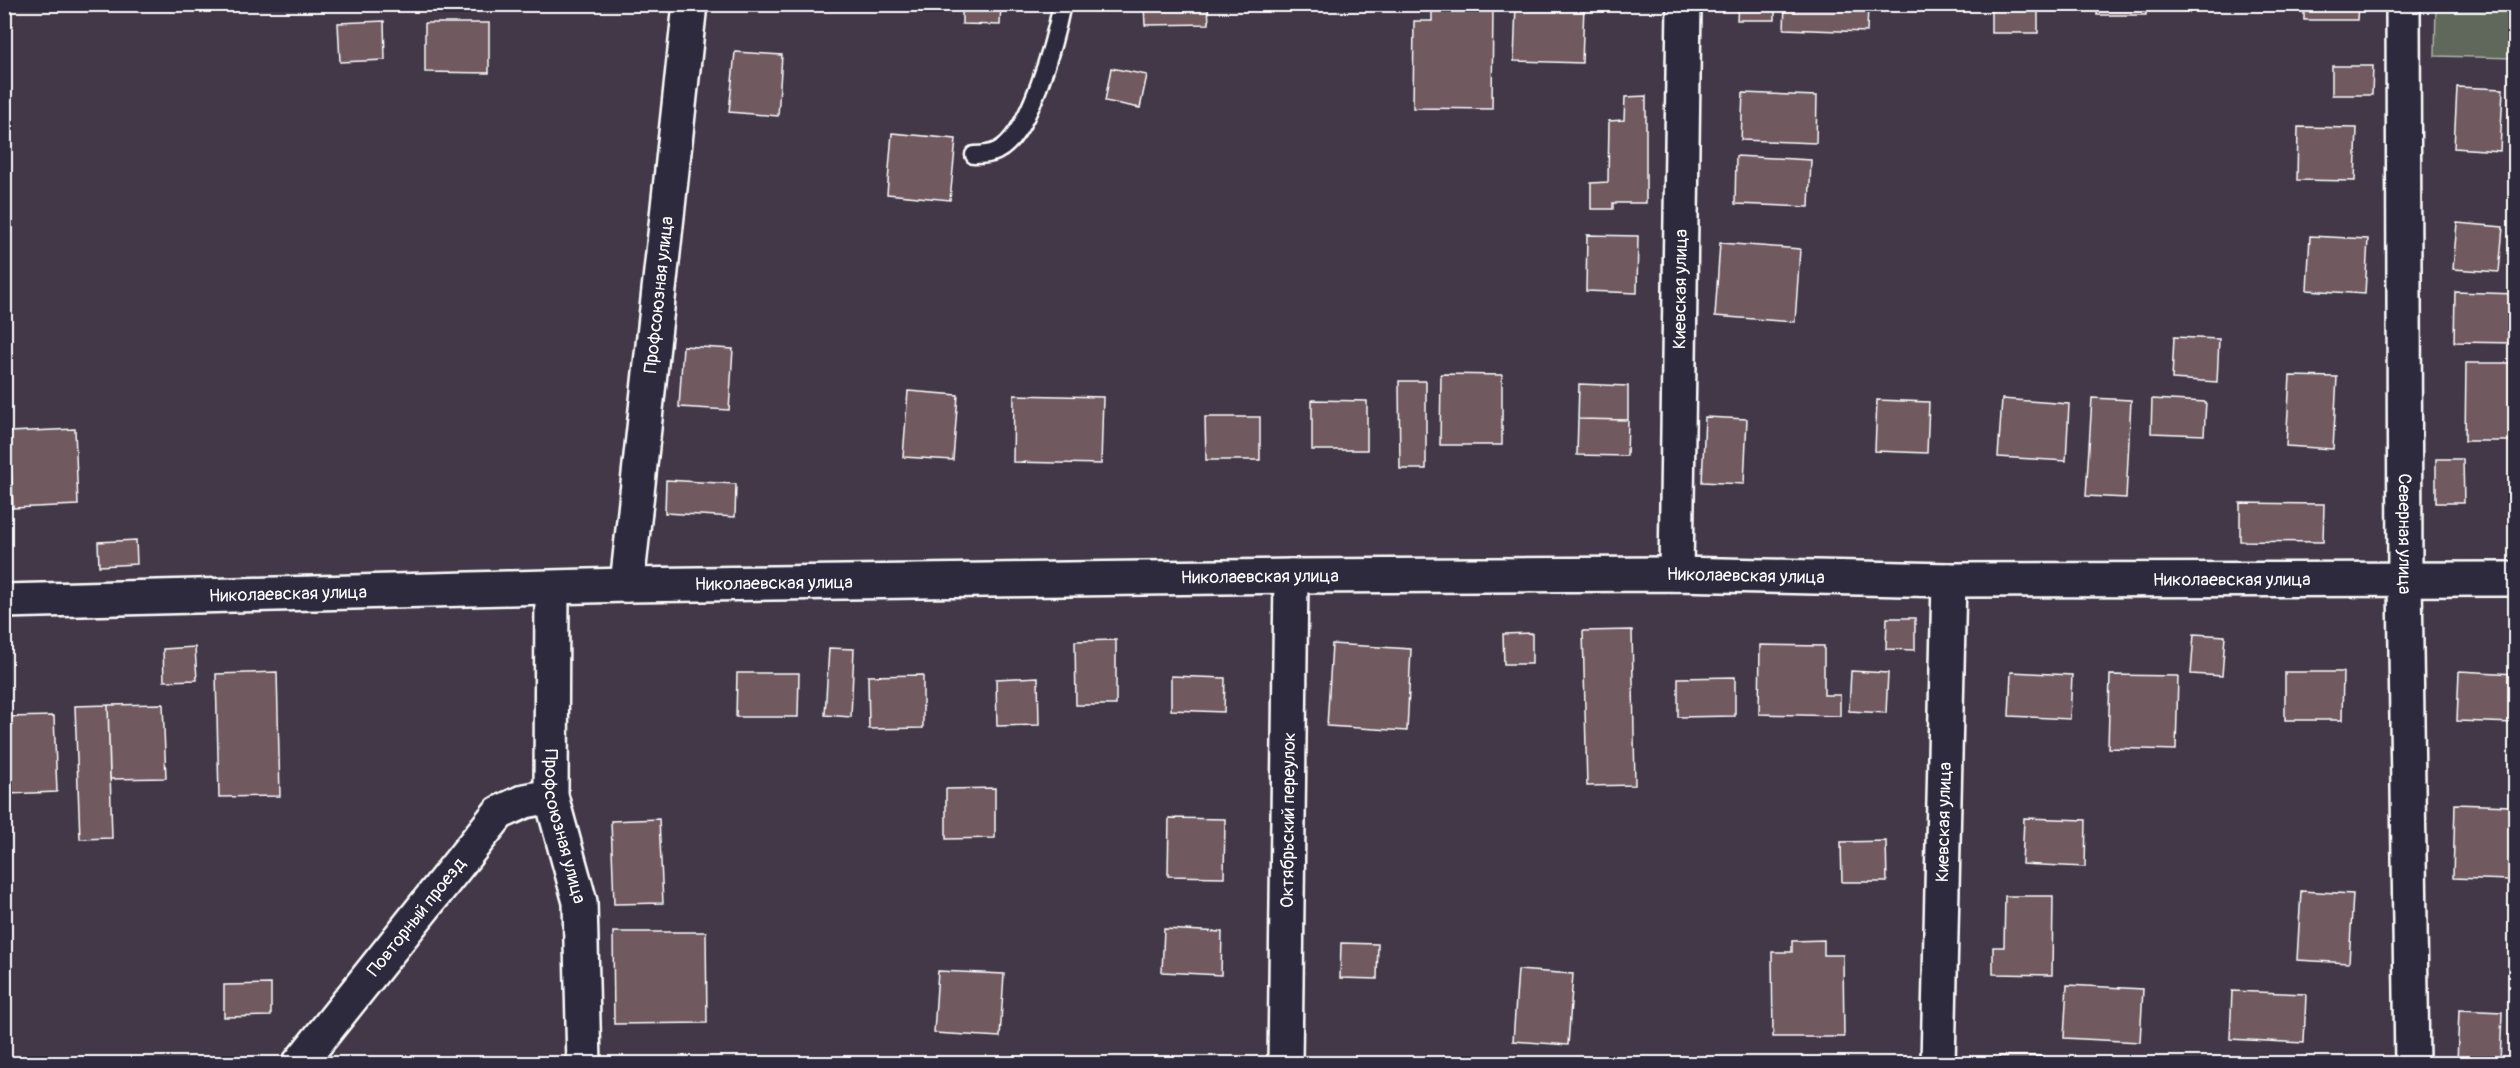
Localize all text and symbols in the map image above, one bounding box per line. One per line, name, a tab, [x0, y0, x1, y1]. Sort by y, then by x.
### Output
street label: Профсоюзная улица	[639, 215, 678, 374]
street label: Киевская улица	[1668, 229, 1692, 349]
street label: Северная улица	[2393, 474, 2417, 595]
street label: Николаевская улица	[1667, 562, 1825, 589]
street label: Николаевская улица	[1181, 564, 1339, 589]
street label: Николаевская улица	[2153, 568, 2311, 591]
street label: Николаевская улица	[695, 570, 853, 596]
street label: Николаевская улица	[209, 580, 367, 607]
street label: Октябрьский переулок	[1275, 732, 1301, 908]
street label: Профсоюзная улица	[539, 749, 591, 906]
street label: Киевская улица	[1931, 762, 1956, 882]
street label: Повторный проезд	[362, 853, 471, 981]

